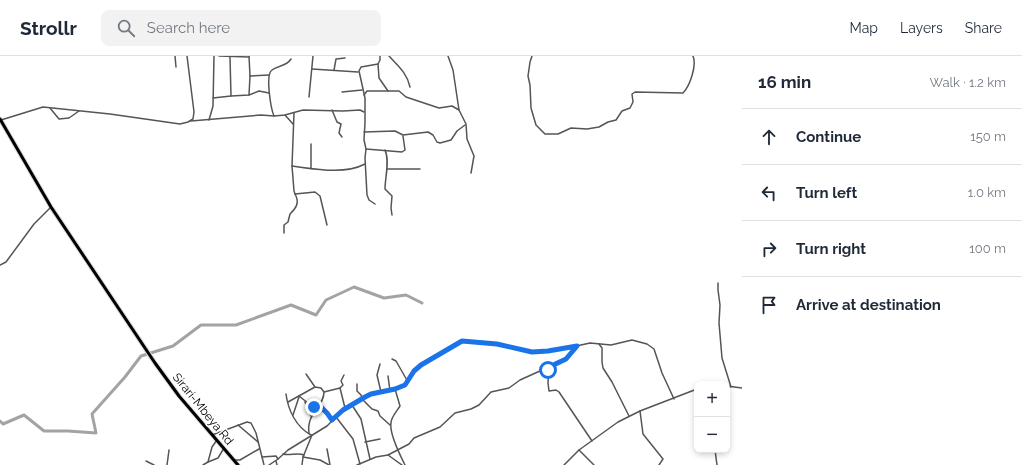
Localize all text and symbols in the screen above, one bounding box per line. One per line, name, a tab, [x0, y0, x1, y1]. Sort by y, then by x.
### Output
search box	[101, 10, 381, 46]
text: Strollr	[20, 17, 77, 39]
icon: search	[115, 17, 137, 39]
text: Search here	[147, 19, 230, 37]
text: Map	[850, 20, 878, 36]
text: Layers	[900, 20, 943, 36]
text: Share	[965, 20, 1002, 36]
text: 16 min	[758, 72, 811, 92]
text: Walk · 1.2 km	[930, 75, 1006, 90]
icon: ahead	[758, 126, 780, 148]
text: Continue	[796, 128, 861, 146]
text: 150 m	[970, 129, 1006, 144]
icon: left	[758, 182, 780, 204]
text: Turn left	[796, 184, 857, 202]
text: 1.0 km	[968, 185, 1006, 200]
icon: right	[758, 238, 780, 260]
text: Turn right	[796, 240, 866, 258]
text: 100 m	[969, 241, 1006, 256]
icon: arrive	[758, 294, 780, 316]
text: Arrive at destination	[796, 296, 941, 314]
route start	[539, 361, 557, 379]
street label: Sirari-Mbeya Rd	[170, 370, 236, 448]
map controls	[694, 381, 730, 453]
button: +	[694, 381, 730, 417]
route end	[305, 398, 323, 416]
button: −	[694, 417, 730, 453]

